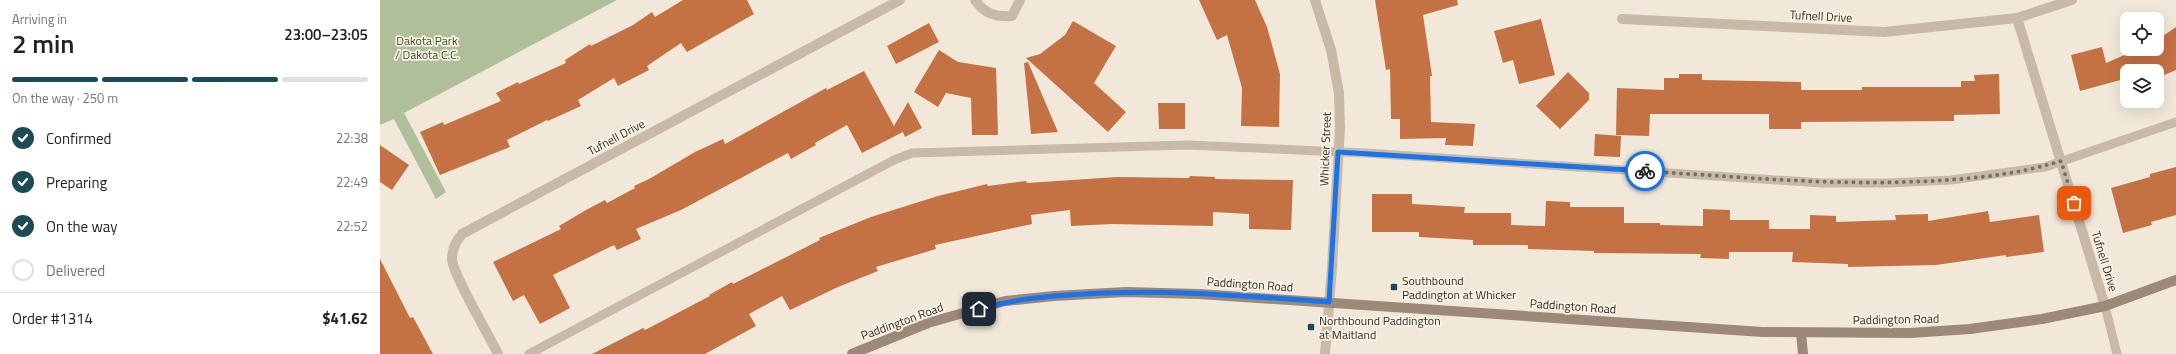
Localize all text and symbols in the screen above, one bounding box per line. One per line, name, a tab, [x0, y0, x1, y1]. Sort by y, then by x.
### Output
street label: Tufnell Drive	[1789, 5, 1853, 27]
text: Arriving in	[12, 9, 67, 29]
map controls	[2120, 12, 2164, 108]
button: locate	[2120, 12, 2164, 56]
text: 23:00–23:05	[284, 23, 368, 46]
text: 2 min	[12, 24, 75, 63]
park label: Dakota Park / Dakota C.C.	[395, 31, 459, 64]
button: layers	[2120, 64, 2164, 108]
text: On the way · 250 m	[12, 88, 118, 108]
street label: Whicker Street	[1314, 111, 1336, 186]
street label: Tufnell Drive	[584, 114, 648, 160]
icon: check	[12, 127, 34, 149]
text: Confirmed	[46, 127, 111, 150]
text: 22:38	[336, 128, 368, 148]
courier	[1625, 151, 1665, 191]
icon: bike	[1634, 160, 1656, 182]
icon: check	[12, 171, 34, 193]
text: Preparing	[46, 171, 107, 194]
text: 22:49	[336, 172, 368, 192]
pin	[2057, 186, 2091, 220]
icon: bag	[2063, 192, 2085, 214]
icon: check	[12, 215, 34, 237]
text: On the way	[46, 215, 118, 238]
text: 22:52	[336, 216, 368, 236]
street label: Tufnell Drive	[2087, 228, 2123, 294]
text: Delivered	[46, 259, 105, 282]
place label: Southbound Paddington at Whicker	[1402, 271, 1516, 304]
street label: Paddington Road	[1206, 272, 1294, 296]
marker: Southbound Paddington at Whicker	[1389, 282, 1399, 292]
pin	[962, 292, 996, 326]
street label: Paddington Road	[1529, 294, 1617, 318]
street label: Paddington Road	[858, 297, 946, 345]
icon: home	[968, 298, 990, 320]
text: Order #1314	[12, 307, 93, 330]
text: $41.62	[322, 307, 368, 330]
street label: Paddington Road	[1853, 309, 1939, 329]
place label: Northbound Paddington at Maitland	[1319, 311, 1441, 344]
marker: Northbound Paddington at Maitland	[1306, 322, 1316, 332]

